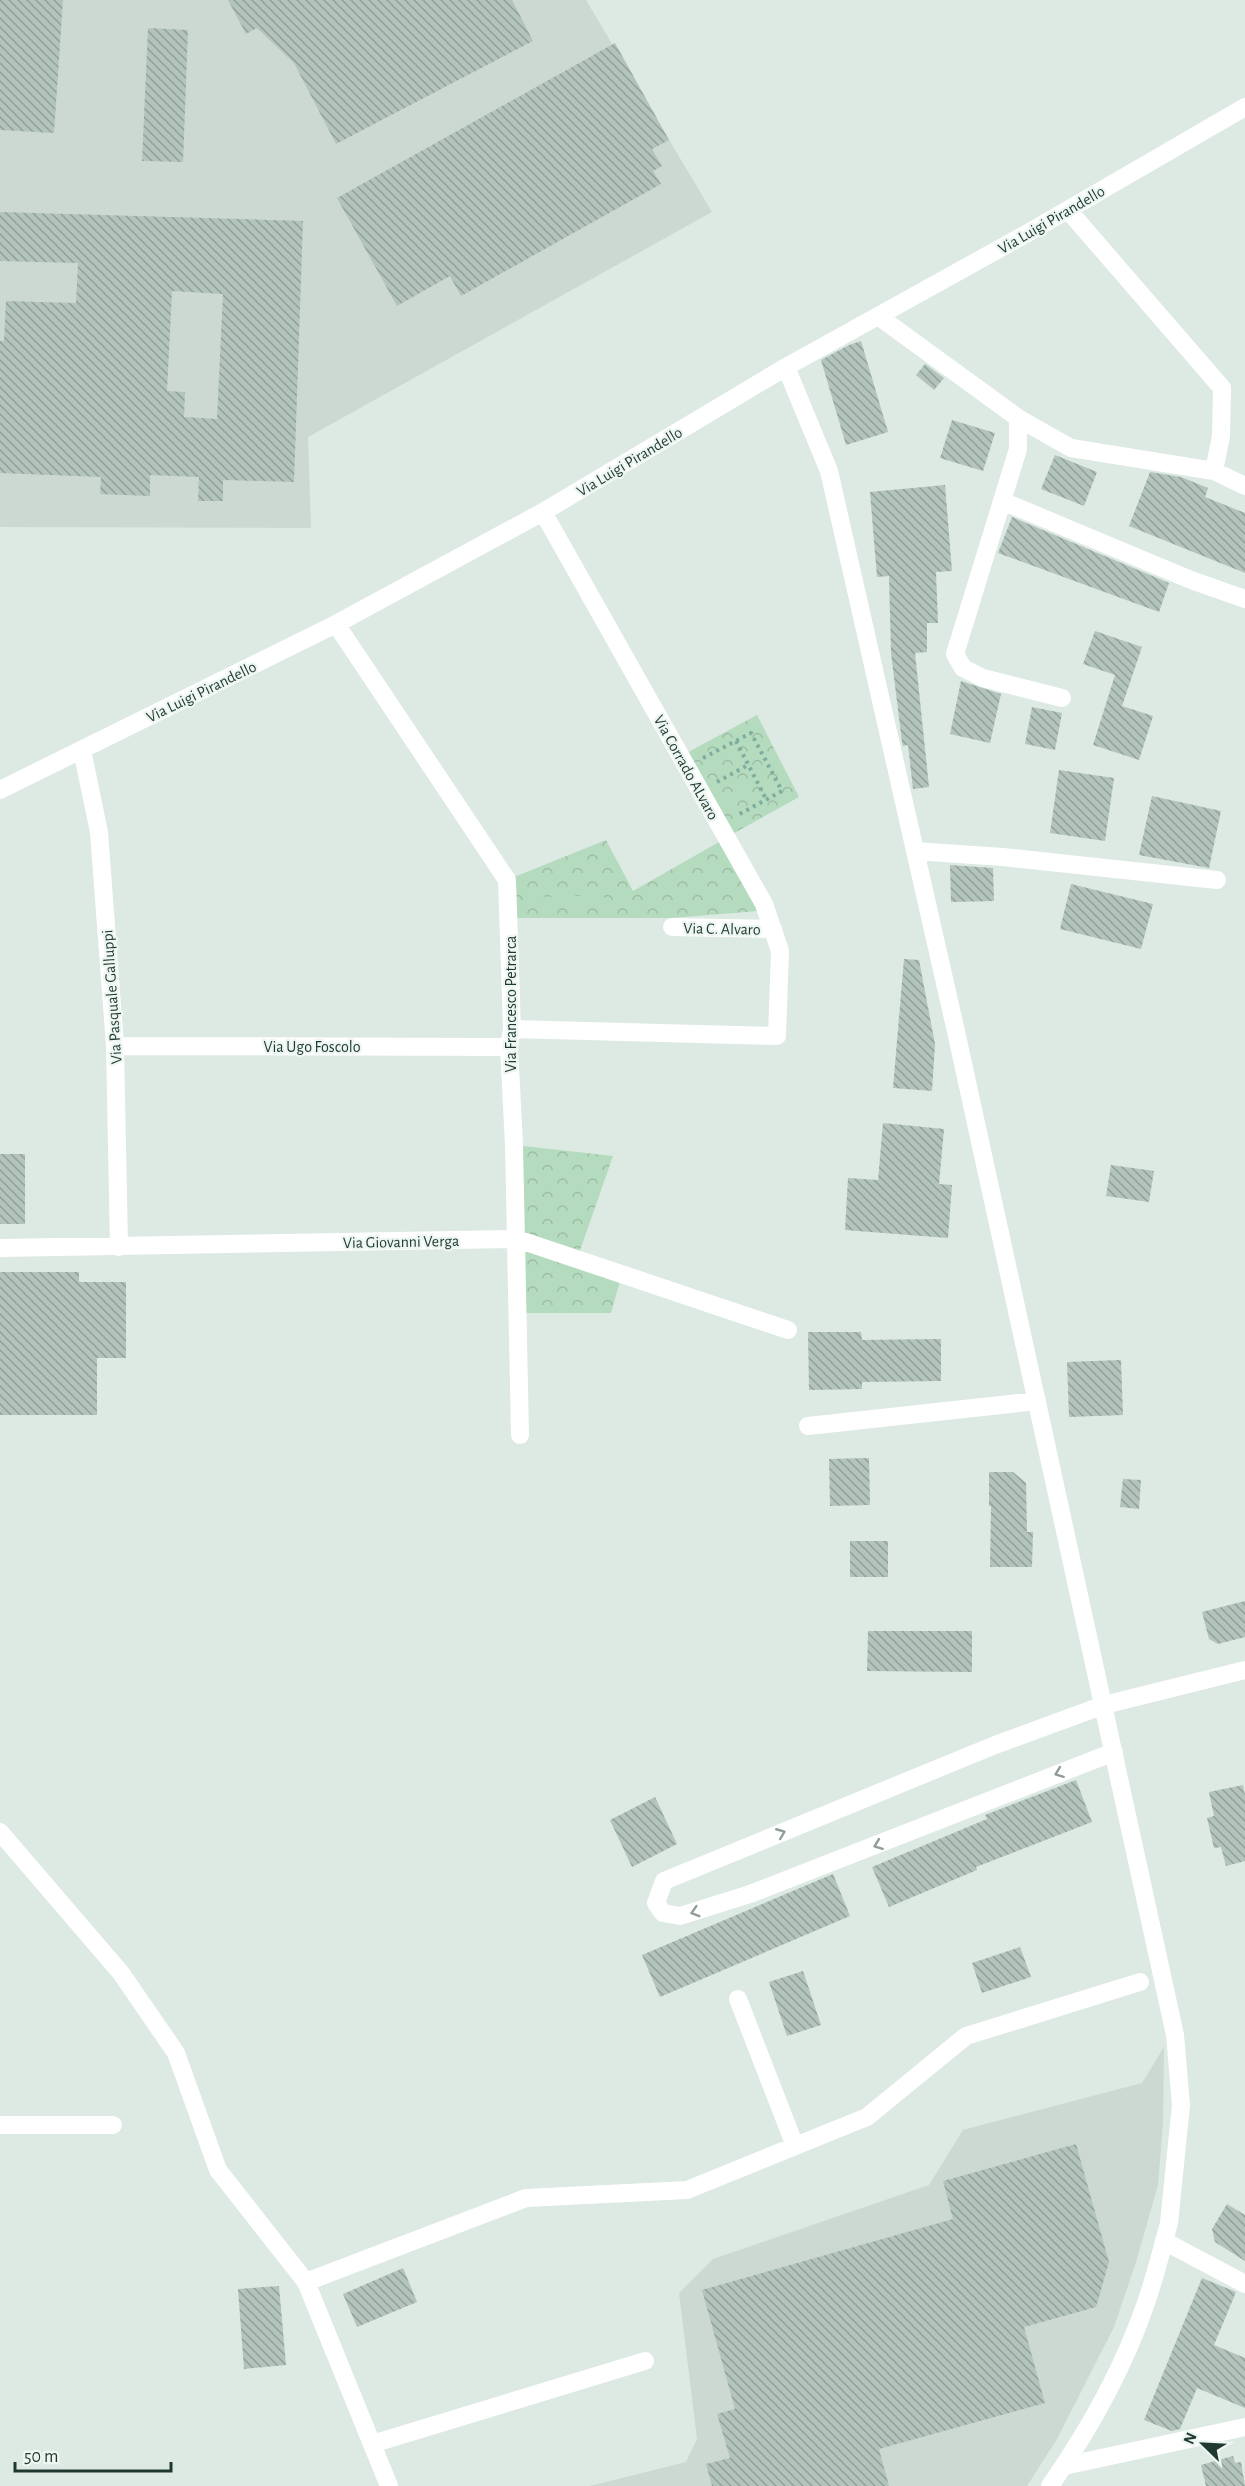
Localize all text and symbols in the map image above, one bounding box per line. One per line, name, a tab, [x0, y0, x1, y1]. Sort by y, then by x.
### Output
street label: Via Luigi Pirandello	[996, 183, 1108, 257]
street label: Via Luigi Pirandello	[574, 424, 685, 500]
street label: Via Luigi Pirandello	[144, 658, 259, 725]
street label: Via Corrado ALvaro	[651, 712, 722, 823]
street label: Via C. Alvaro	[683, 920, 761, 938]
street label: Via Pasquale Galluppi	[99, 929, 125, 1065]
street label: Via Francesco Petrarca	[503, 936, 519, 1072]
street label: Via Ugo Foscolo	[263, 1039, 361, 1055]
street label: Via Giovanni Verga	[343, 1233, 459, 1251]
one-way arrow	[1054, 1766, 1065, 1778]
one-way arrow	[774, 1828, 785, 1840]
one-way arrow	[873, 1837, 883, 1850]
one-way arrow	[690, 1905, 701, 1917]
north arrow	[1173, 2414, 1233, 2474]
text: N	[1181, 2430, 1200, 2447]
scale bar	[15, 2435, 171, 2473]
text: 50 m	[24, 2448, 58, 2466]

